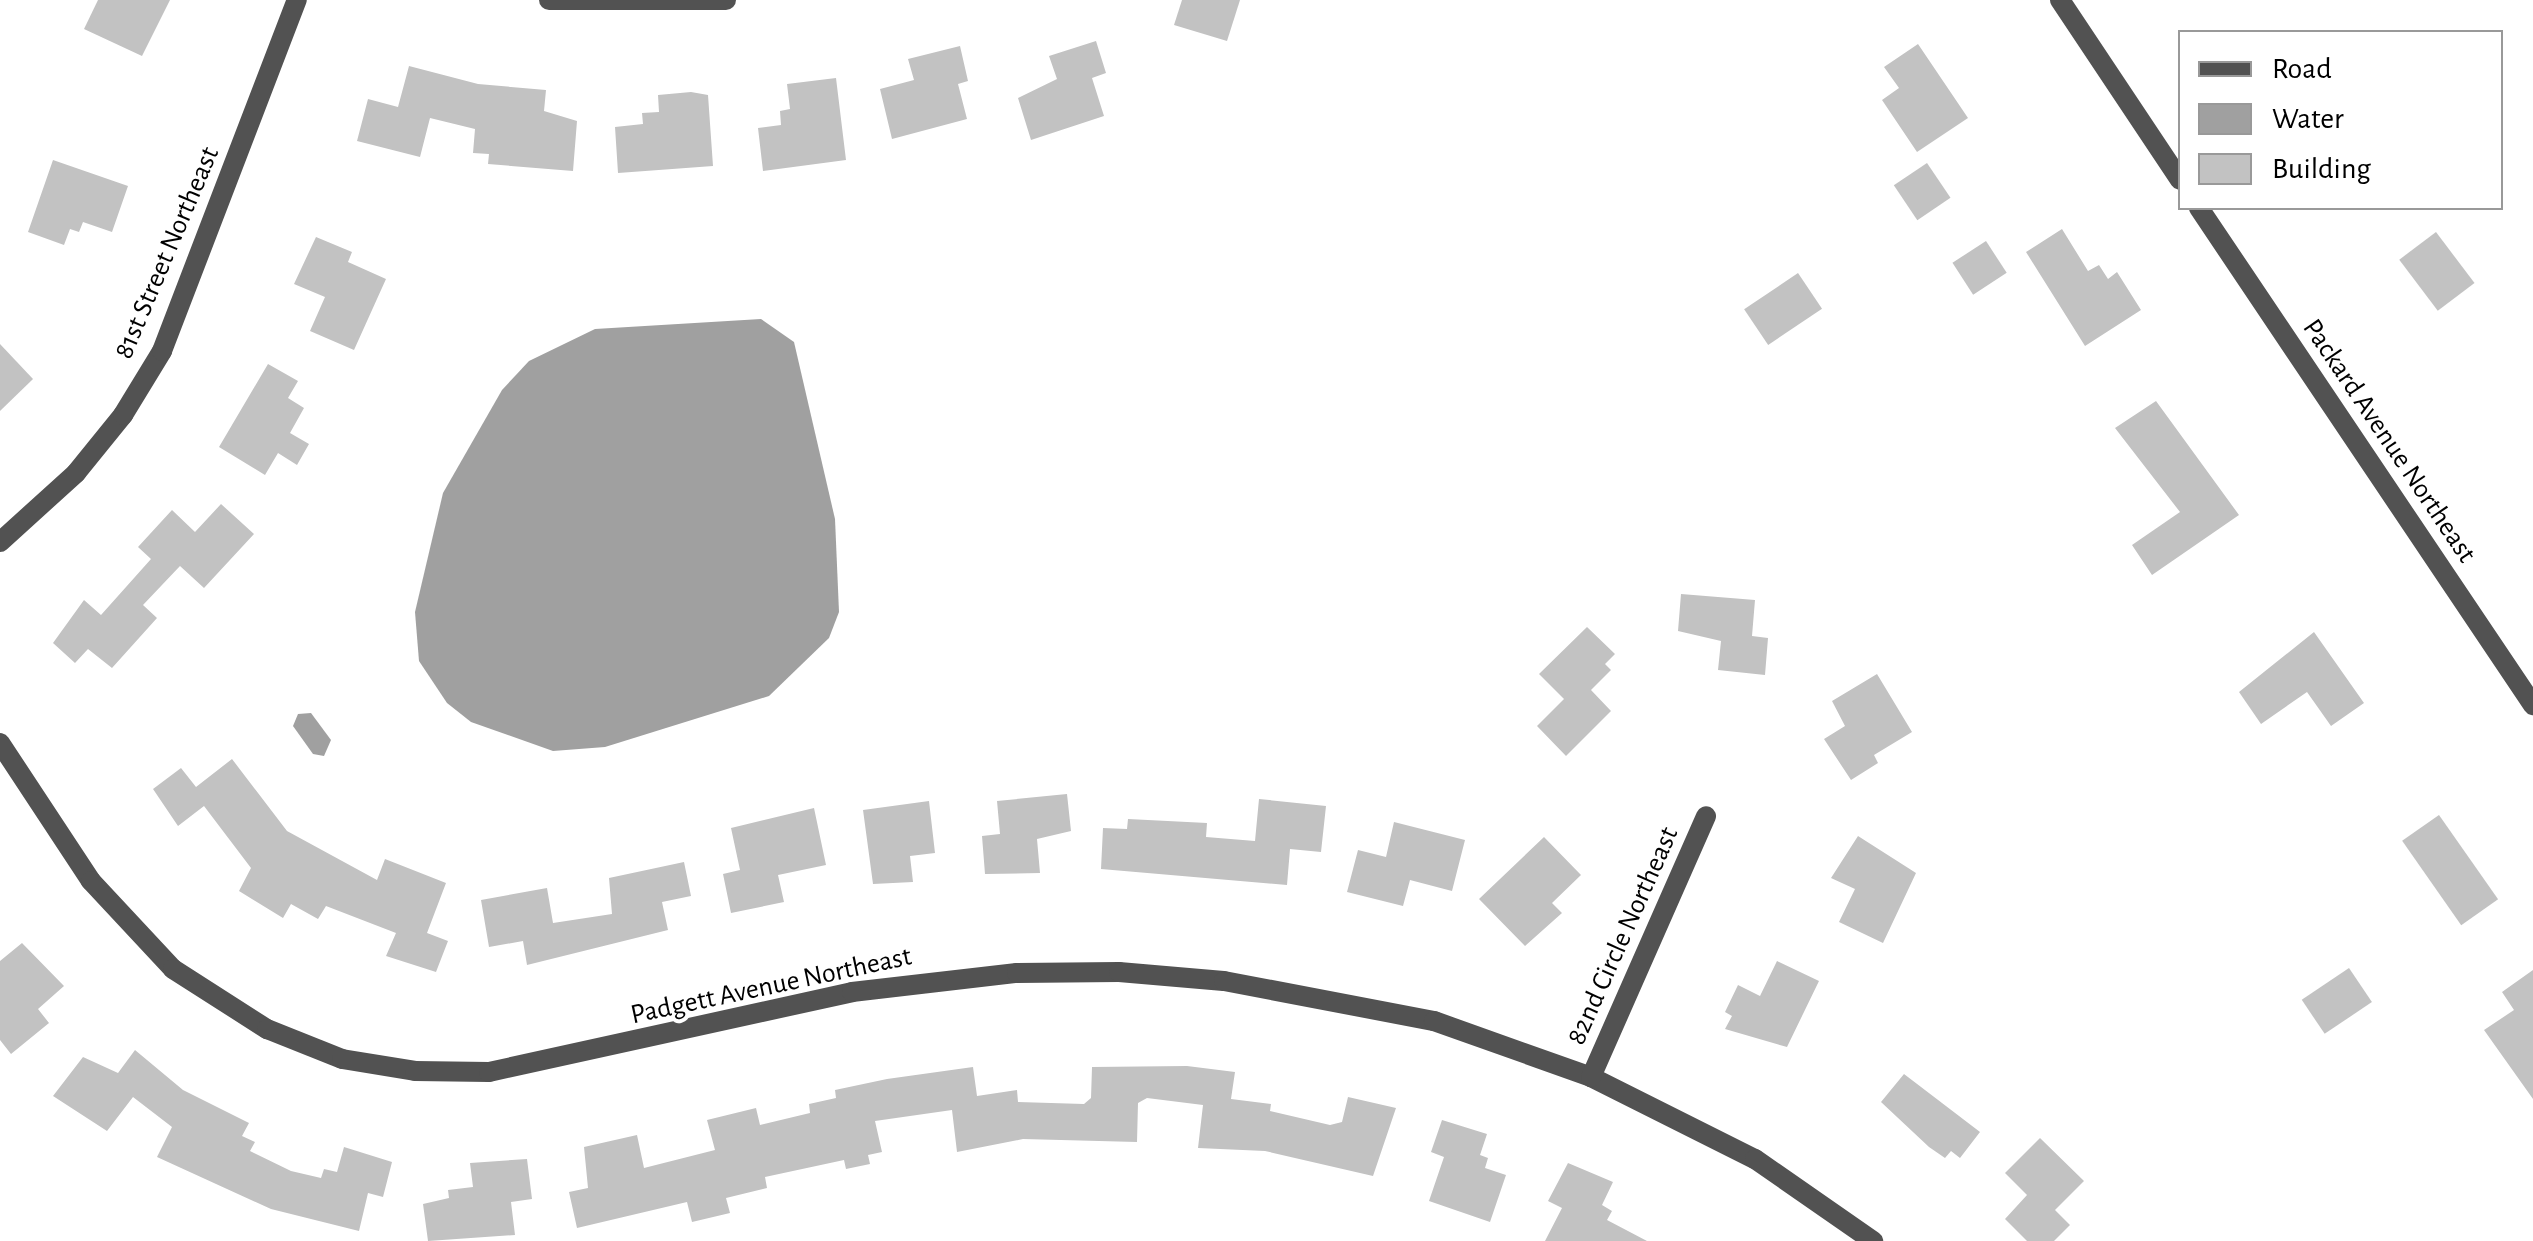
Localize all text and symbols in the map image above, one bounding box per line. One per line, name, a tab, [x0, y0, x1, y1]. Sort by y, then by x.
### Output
legend	[2178, 30, 2503, 210]
text: Road	[2272, 54, 2332, 84]
text: Water	[2272, 104, 2344, 134]
street label: 81st Street Northeast	[107, 142, 227, 364]
text: Building	[2272, 154, 2371, 184]
street label: Packard Avenue Northeast	[2295, 313, 2483, 569]
street label: 82nd Circle Northeast	[1560, 822, 1686, 1050]
street label: Padgett Avenue Northeast	[628, 940, 914, 1032]

